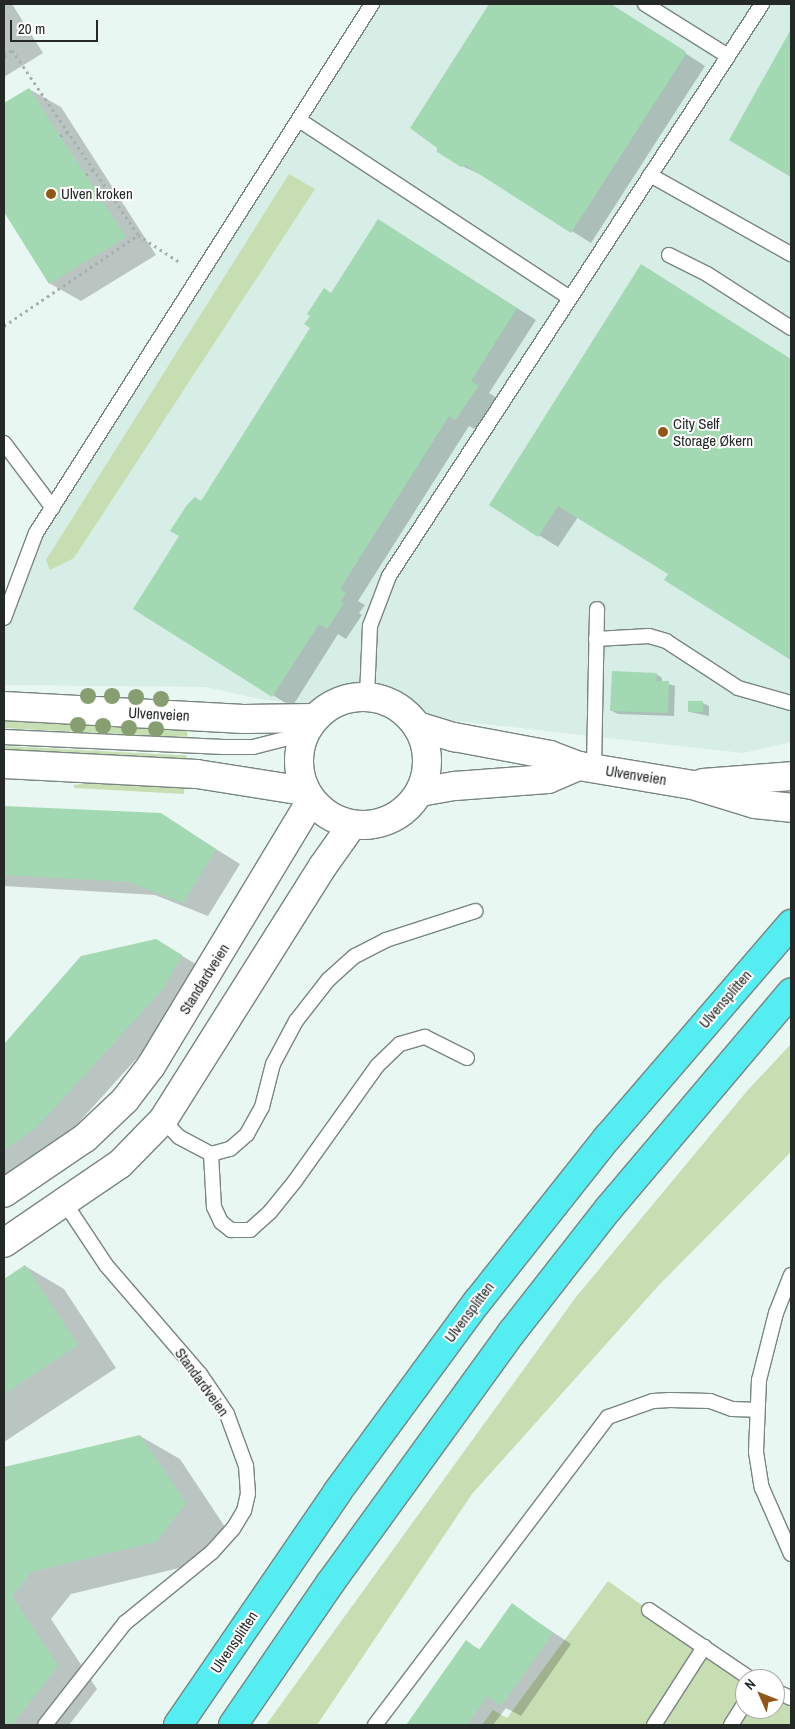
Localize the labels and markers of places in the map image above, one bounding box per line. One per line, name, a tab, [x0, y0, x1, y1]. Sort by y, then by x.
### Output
place label: Ulven kroken	[61, 185, 133, 203]
marker: Ulven kroken	[45, 188, 57, 200]
place label: City Self Storage Økern	[673, 414, 753, 449]
marker: City Self Storage Økern	[657, 426, 669, 438]

